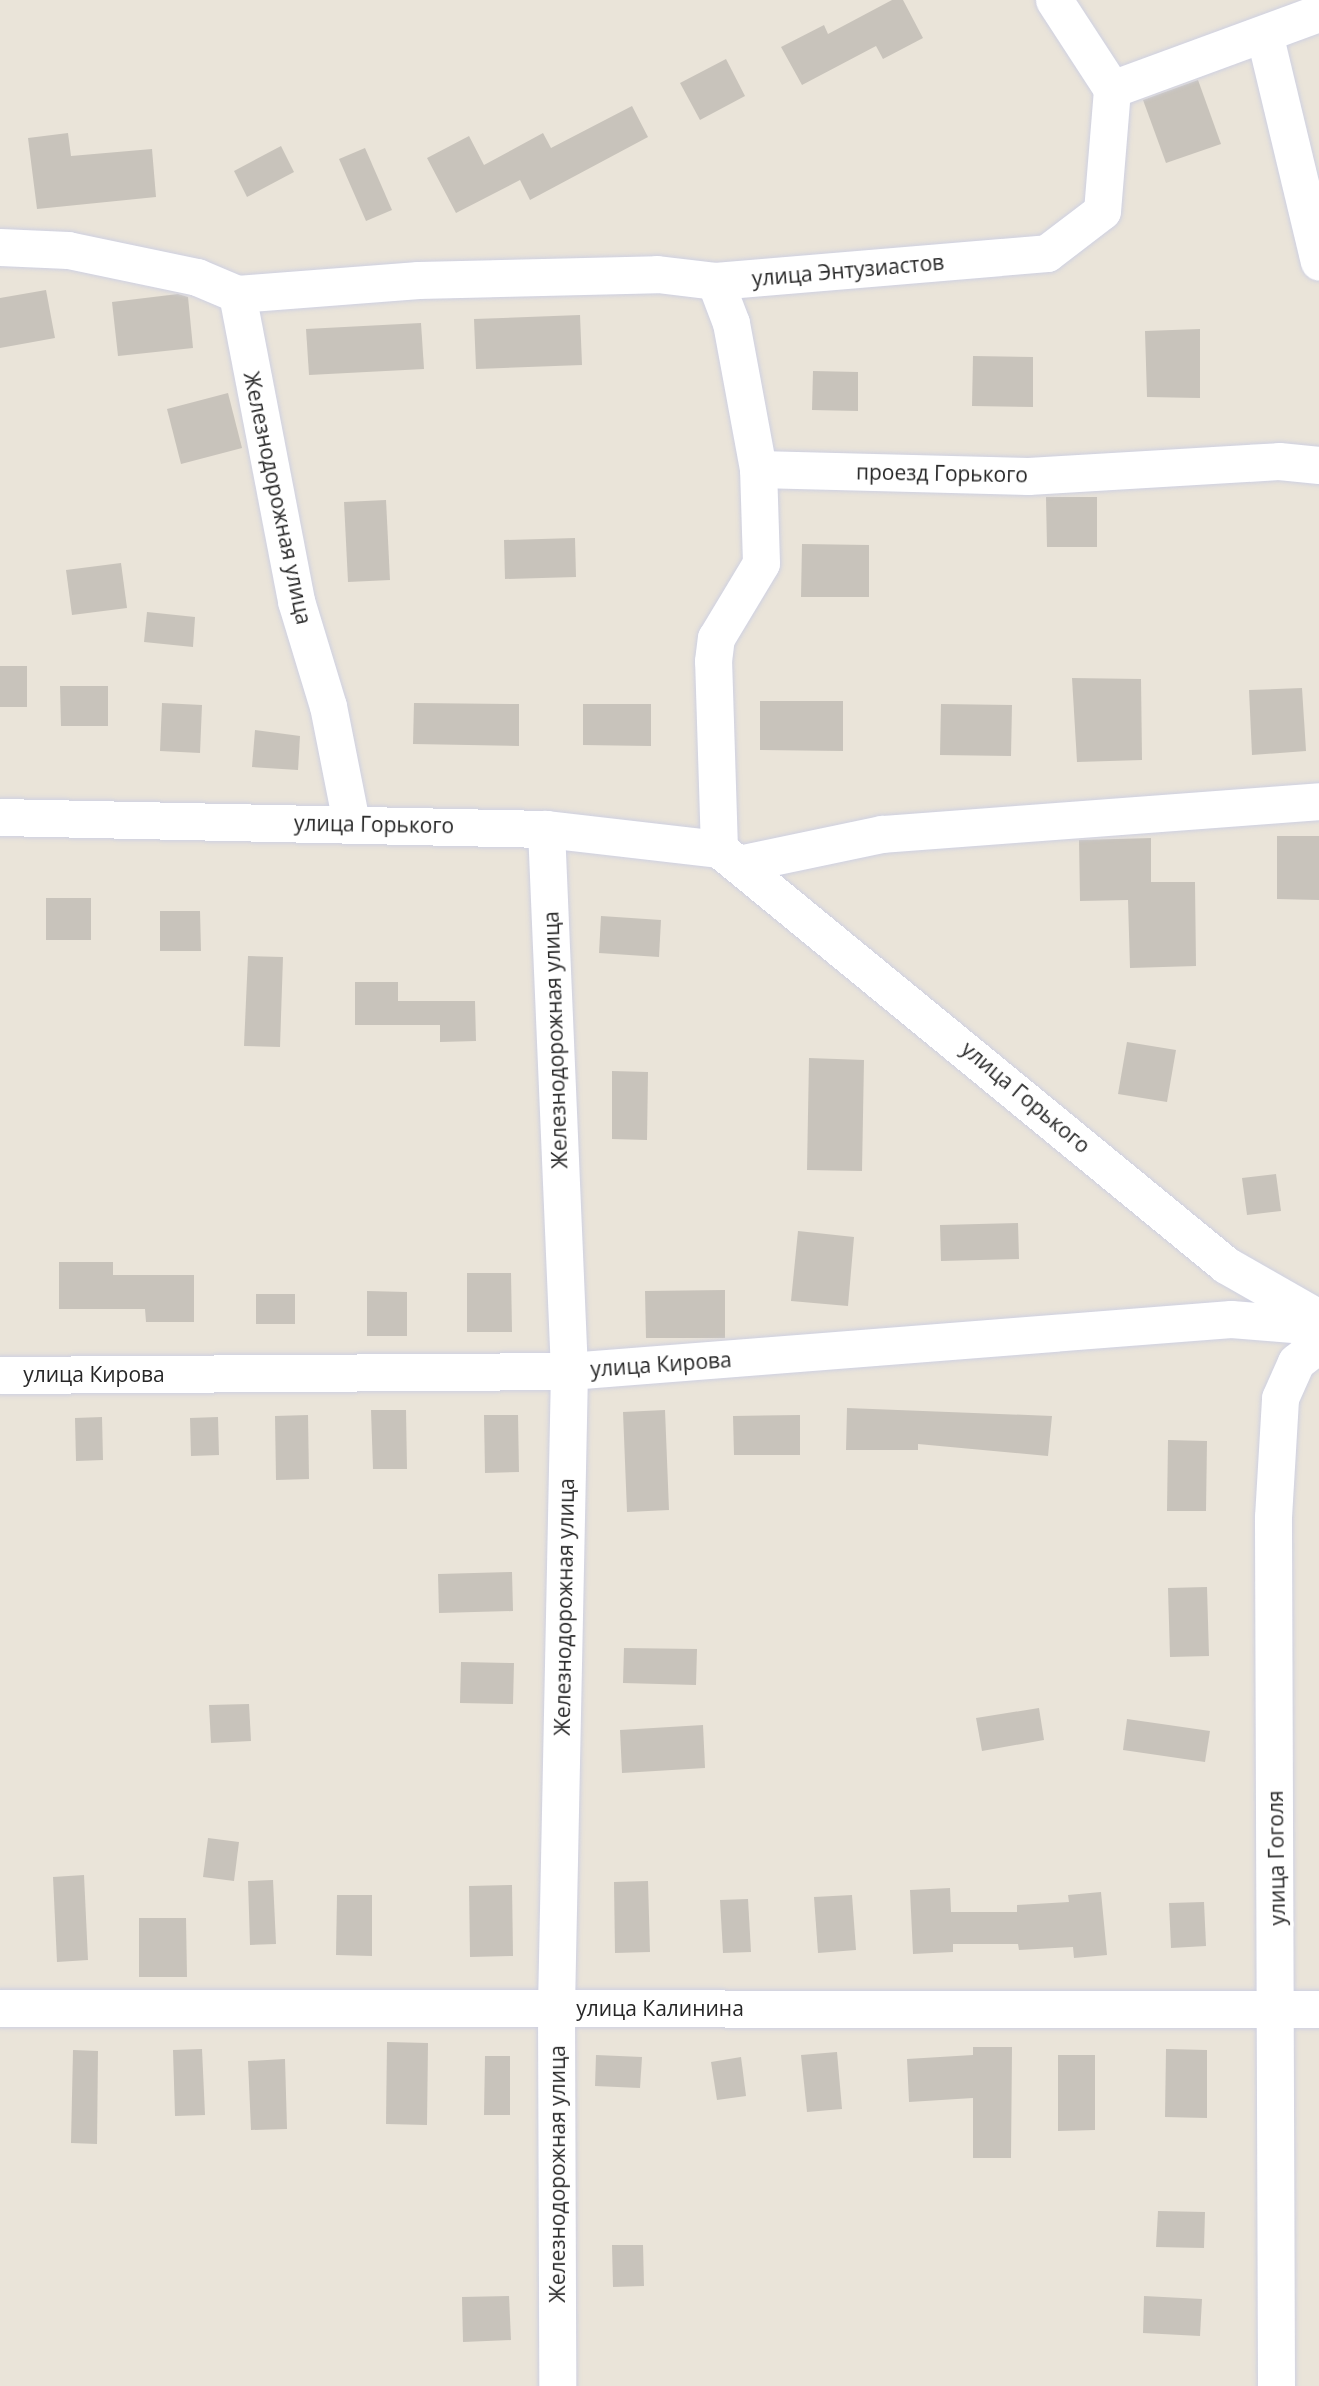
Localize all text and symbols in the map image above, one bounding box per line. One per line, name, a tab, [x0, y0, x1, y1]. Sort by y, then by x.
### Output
street label: улица Энтузиастов	[751, 249, 945, 291]
street label: Железнодорожная улица	[239, 369, 317, 627]
street label: проезд Горького	[856, 459, 1028, 487]
street label: улица Горького	[294, 810, 454, 838]
street label: Железнодорожная улица	[538, 911, 572, 1169]
street label: улица Горького	[957, 1036, 1095, 1158]
street label: улица Кирова	[590, 1346, 732, 1382]
street label: улица Кирова	[23, 1361, 165, 1387]
street label: Железнодорожная улица	[549, 1478, 579, 1736]
street label: улица Гоголя	[1262, 1790, 1290, 1926]
street label: улица Калинина	[576, 1995, 744, 2021]
street label: Железнодорожная улица	[544, 2045, 570, 2303]

